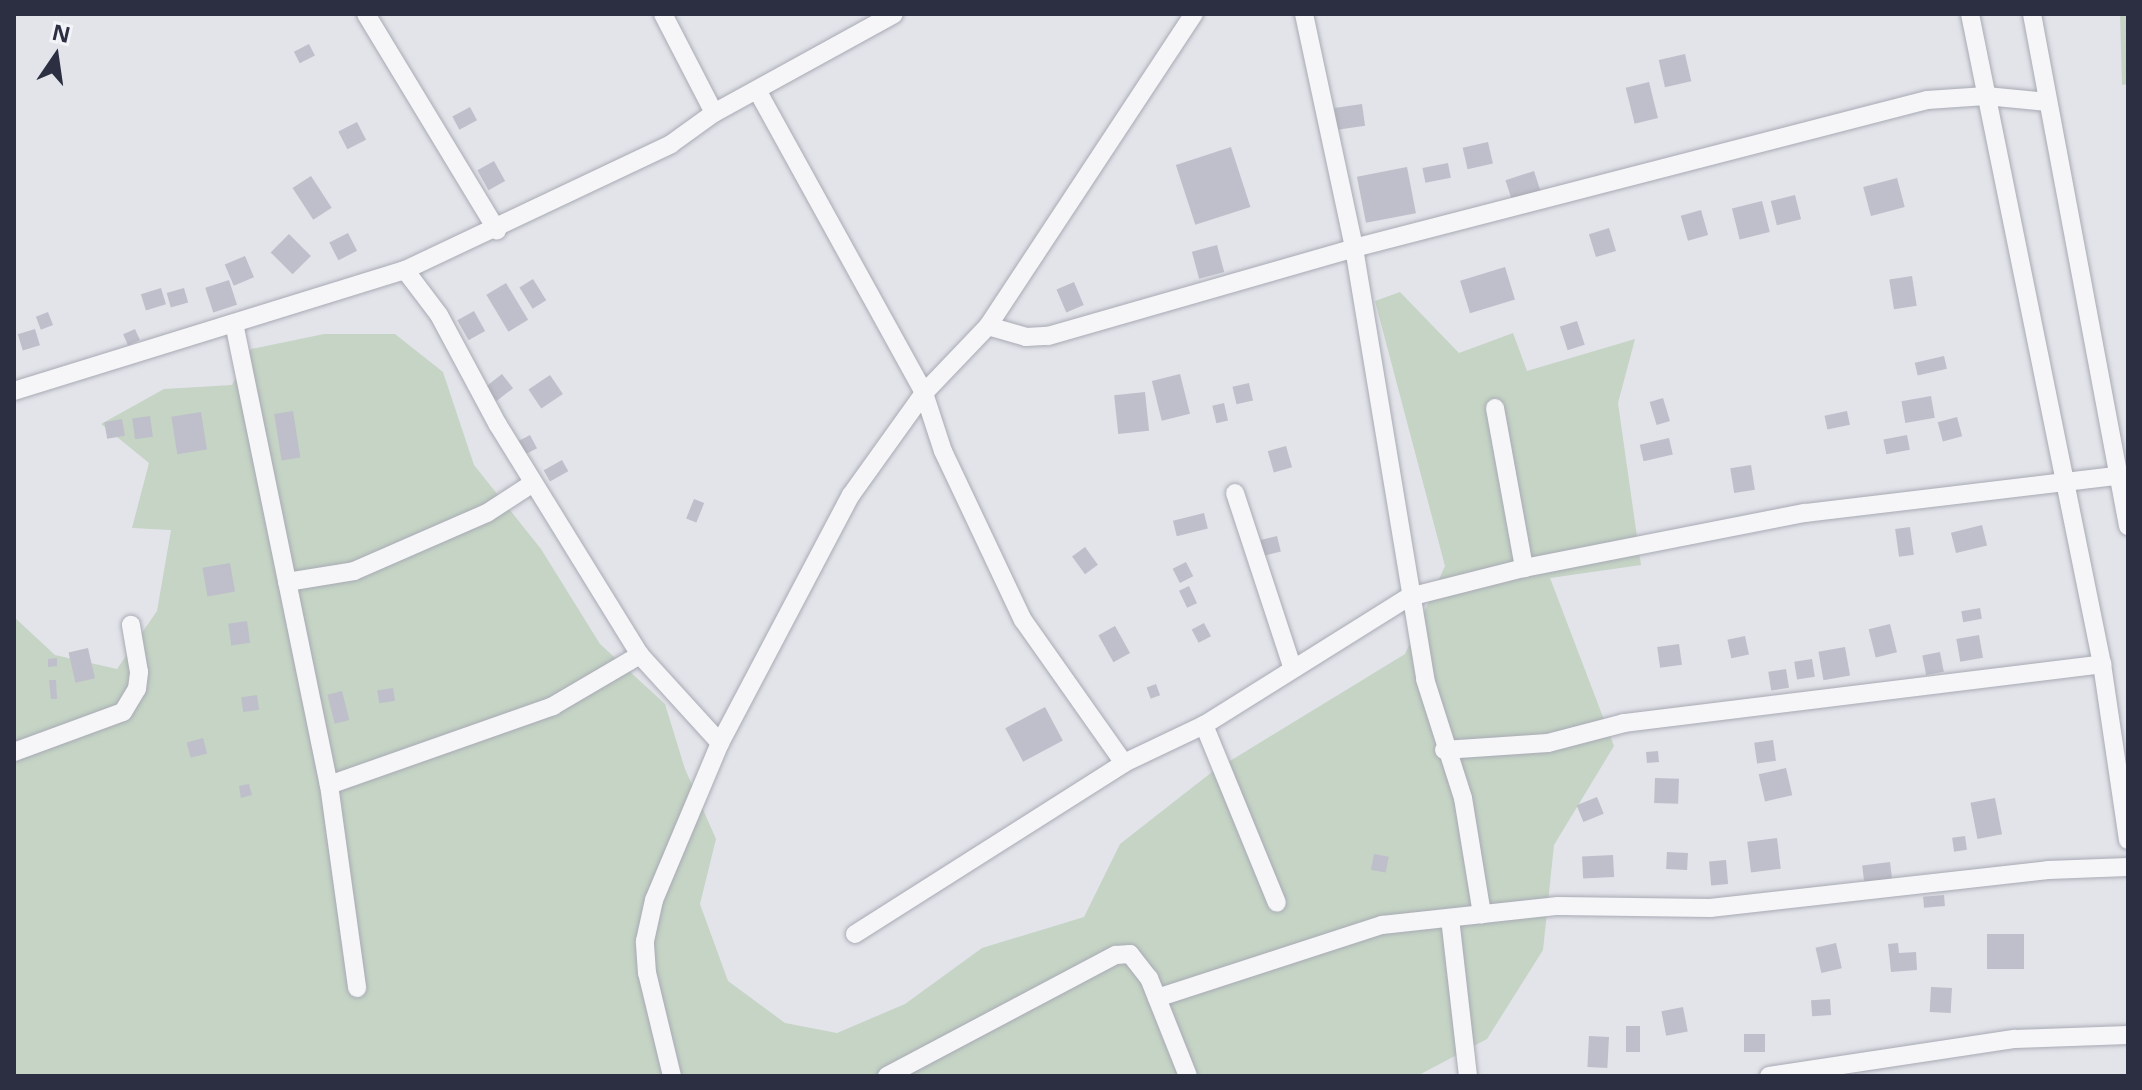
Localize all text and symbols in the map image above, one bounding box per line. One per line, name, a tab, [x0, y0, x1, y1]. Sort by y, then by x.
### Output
north arrow	[16, 16, 96, 96]
text: N	[49, 16, 73, 49]

